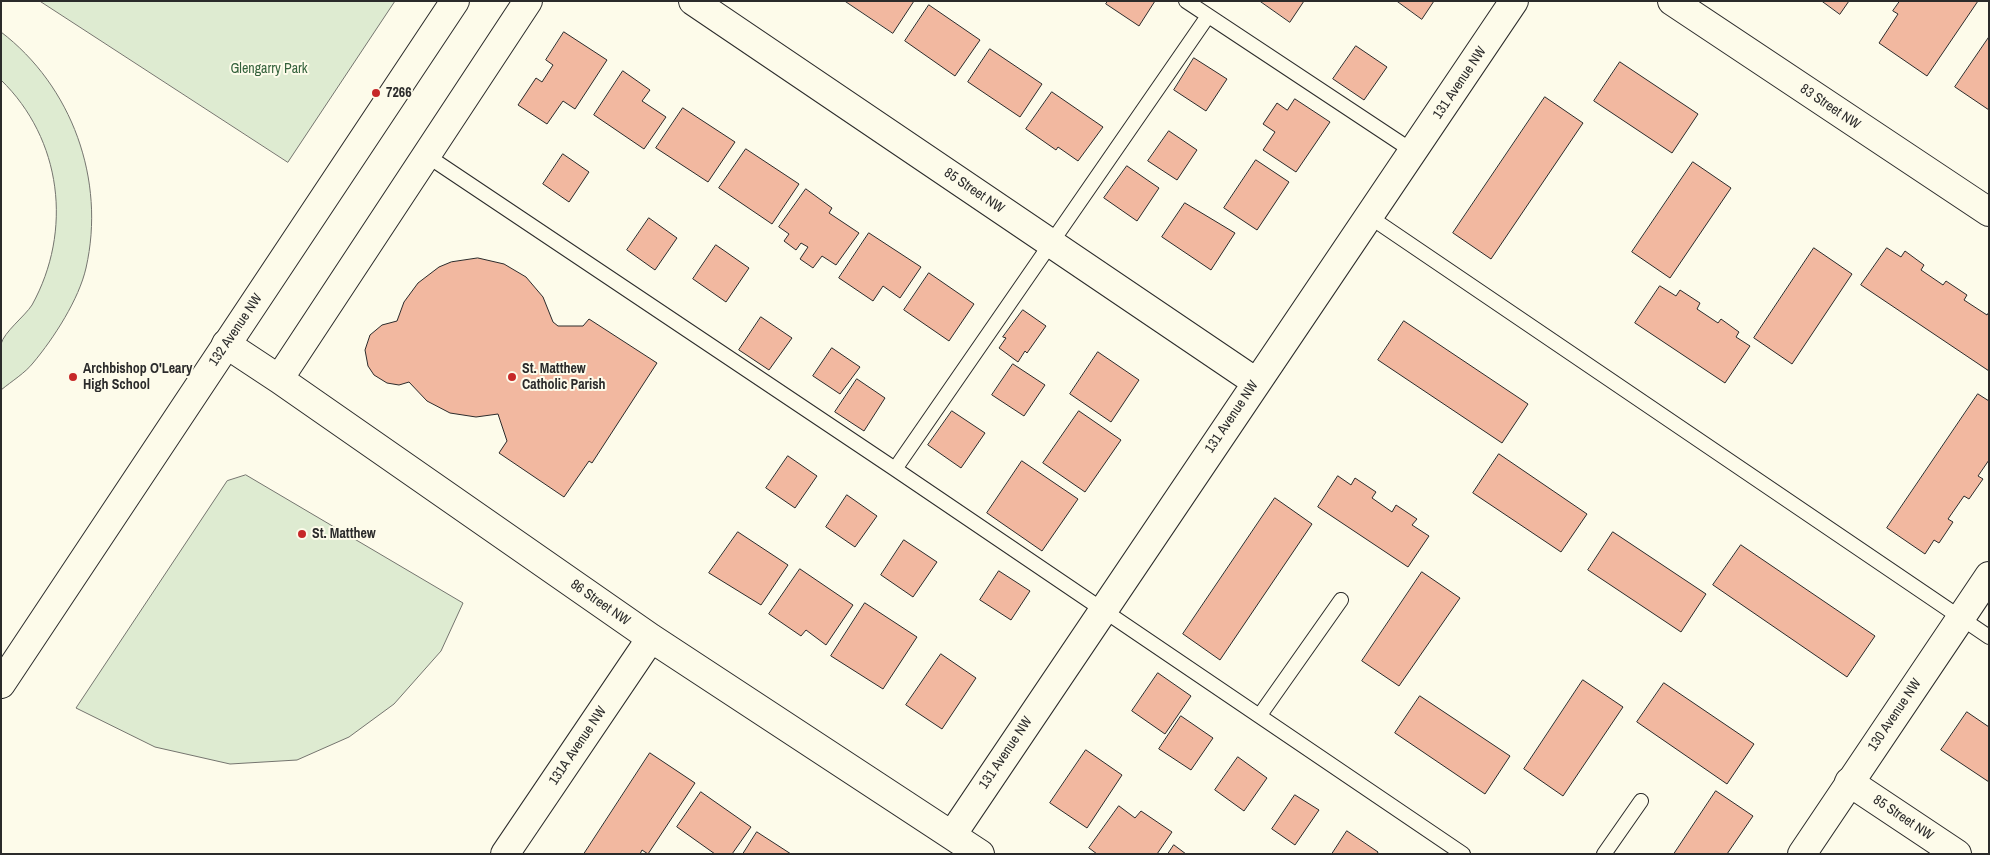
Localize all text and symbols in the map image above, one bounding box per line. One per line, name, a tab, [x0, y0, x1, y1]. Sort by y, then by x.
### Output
street label: 131 Avenue NW	[1430, 44, 1490, 122]
park label: Glengarry Park	[230, 61, 308, 77]
street label: 83 Street NW	[1797, 81, 1863, 133]
place label: 7266	[386, 85, 412, 101]
marker: 7266	[370, 87, 382, 99]
street label: 85 Street NW	[941, 165, 1007, 217]
street label: 132 Avenue NW	[206, 291, 266, 369]
place label: Archbishop O'Leary High School	[83, 361, 192, 394]
place label: St. Matthew Catholic Parish	[522, 361, 606, 394]
marker: Archbishop O'Leary High School	[67, 371, 79, 383]
marker: St. Matthew Catholic Parish	[506, 371, 518, 383]
street label: 131 Avenue NW	[1202, 378, 1262, 456]
place label: St. Matthew	[312, 526, 376, 542]
marker: St. Matthew	[296, 528, 308, 540]
street label: 86 Street NW	[567, 576, 633, 630]
street label: 130 Avenue NW	[1865, 676, 1925, 754]
street label: 131A Avenue NW	[546, 704, 610, 788]
street label: 131 Avenue NW	[976, 714, 1036, 792]
street label: 85 Street NW	[1870, 792, 1936, 844]

